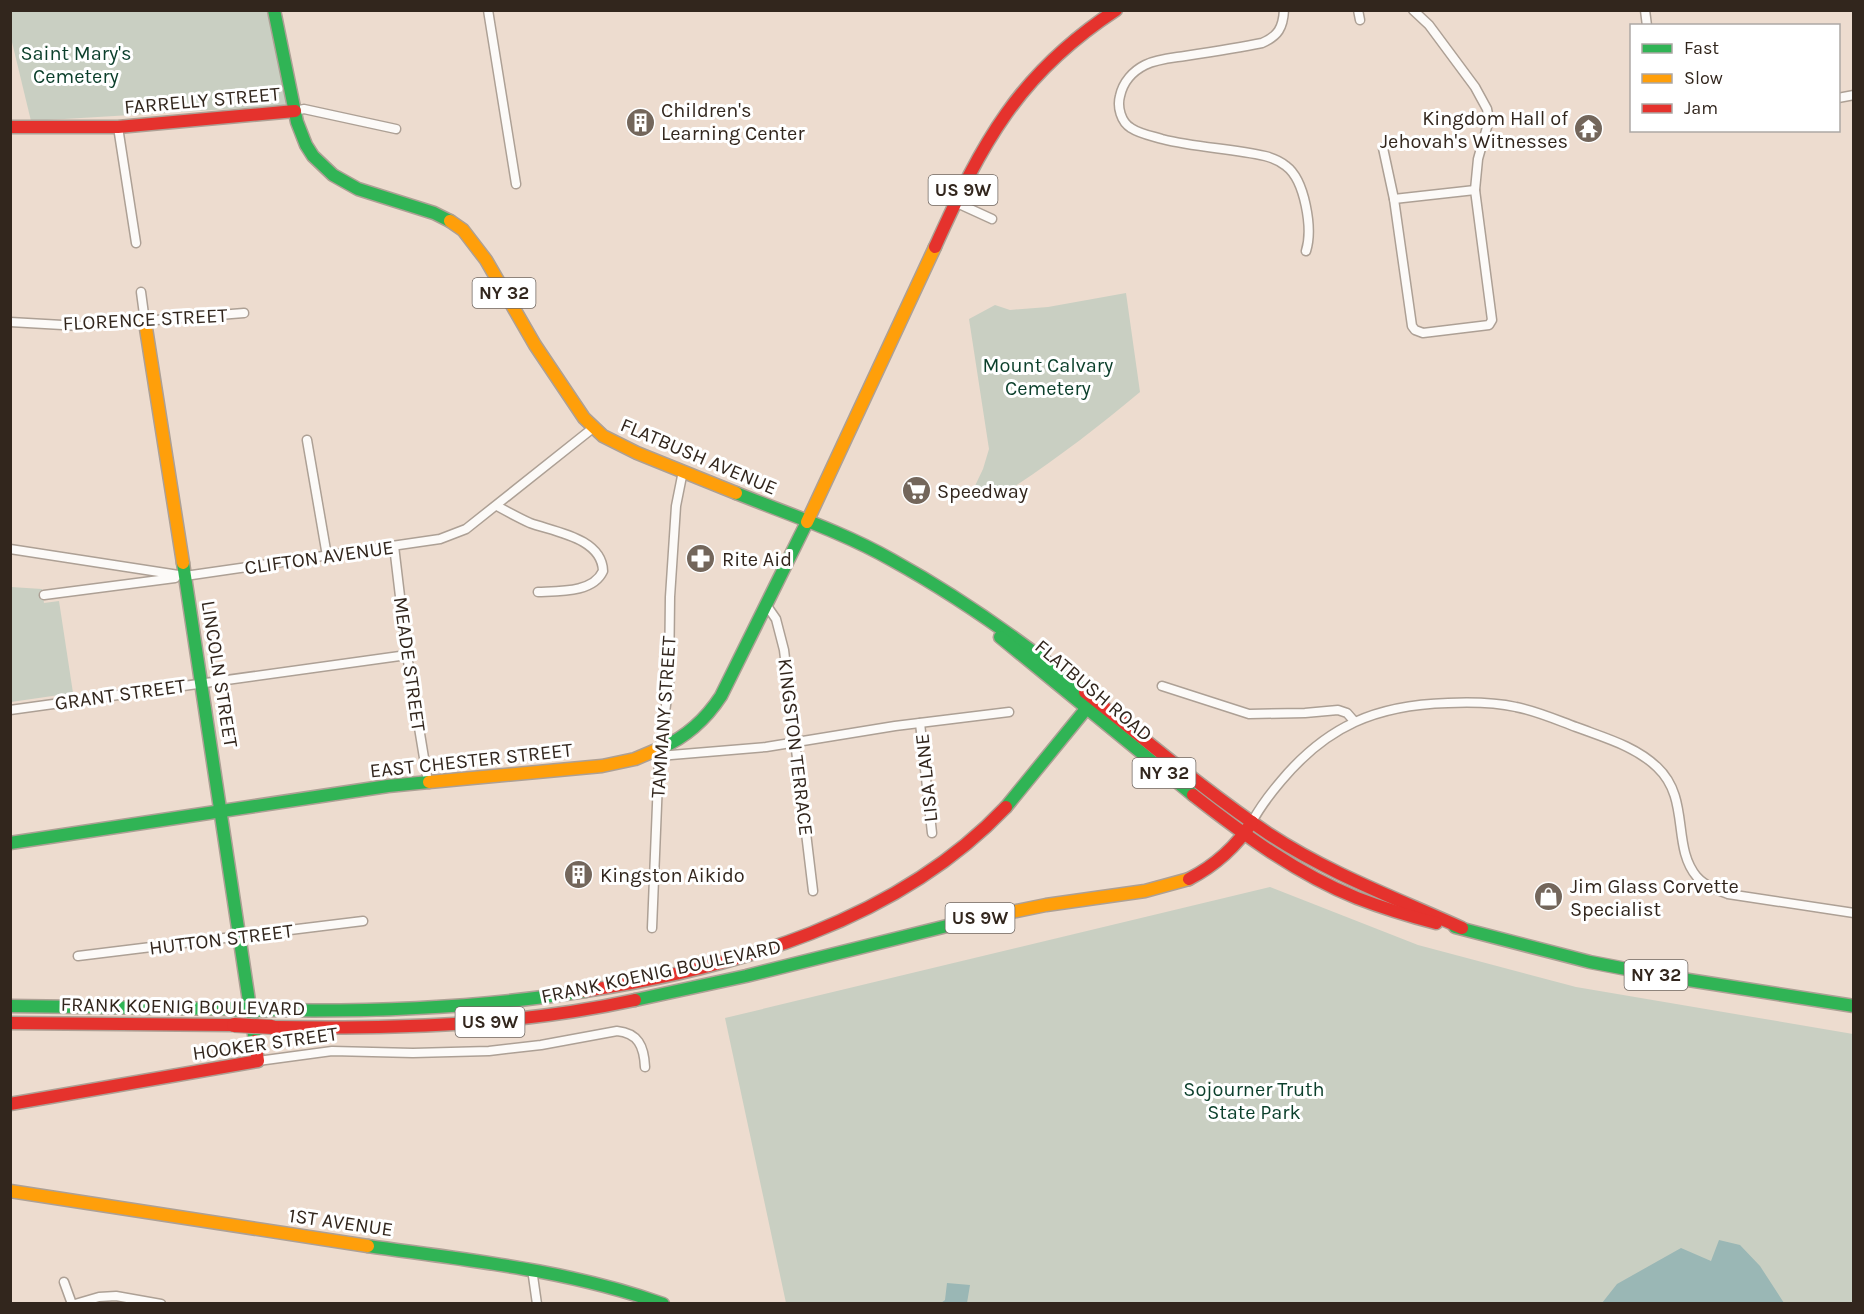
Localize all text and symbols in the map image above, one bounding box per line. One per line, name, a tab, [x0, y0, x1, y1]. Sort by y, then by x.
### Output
legend	[1630, 24, 1840, 132]
text: Fast	[1684, 37, 1719, 59]
park label: Saint Mary's Cemetery	[20, 42, 132, 88]
text: Slow	[1684, 67, 1723, 89]
street label: FARRELLY STREET	[123, 82, 281, 119]
text: Jam	[1684, 97, 1718, 119]
place label: Children's Learning Center	[661, 99, 805, 145]
building icon: Children's Learning Center	[624, 106, 656, 138]
place label: Kingdom Hall of Jehovah's Witnesses	[1380, 107, 1568, 153]
temple icon: Kingdom Hall of Jehovah's Witnesses	[1573, 113, 1605, 145]
road number: US 9W	[928, 175, 998, 205]
road number: NY 32	[472, 278, 536, 308]
street label: FLORENCE STREET	[62, 304, 228, 335]
park label: Mount Calvary Cemetery	[983, 354, 1113, 400]
street label: FLATBUSH AVENUE	[617, 413, 780, 500]
supermarket icon: Speedway	[900, 475, 932, 507]
place label: Speedway	[937, 480, 1028, 503]
street label: CLIFTON AVENUE	[243, 536, 395, 579]
pharmacy icon: Rite Aid	[685, 543, 717, 575]
place label: Rite Aid	[722, 548, 792, 571]
street label: MEADE STREET	[389, 595, 430, 733]
street label: LINCOLN STREET	[197, 599, 242, 749]
street label: TAMMANY STREET	[646, 635, 681, 799]
street label: FLATBUSH ROAD	[1030, 635, 1157, 746]
street label: KINGSTON TERRACE	[773, 657, 818, 837]
street label: GRANT STREET	[53, 674, 187, 715]
street label: LISA LANE	[910, 732, 943, 823]
street label: EAST CHESTER STREET	[369, 738, 574, 783]
road number: NY 32	[1132, 758, 1196, 788]
building icon: Kingston Aikido	[563, 859, 595, 891]
place label: Kingston Aikido	[600, 864, 745, 887]
place label: Jim Glass Corvette Specialist	[1570, 875, 1739, 921]
shop icon: Jim Glass Corvette Specialist	[1533, 881, 1565, 913]
road number: US 9W	[946, 903, 1014, 933]
street label: HUTTON STREET	[148, 919, 294, 960]
street label: FRANK KOENIG BOULEVARD	[539, 935, 783, 1008]
road number: NY 32	[1624, 960, 1688, 990]
street label: FRANK KOENIG BOULEVARD	[61, 993, 305, 1020]
road number: US 9W	[456, 1007, 524, 1037]
street label: HOOKER STREET	[191, 1022, 339, 1065]
park label: Sojourner Truth State Park	[1183, 1078, 1325, 1124]
street label: 1ST AVENUE	[287, 1204, 394, 1241]

